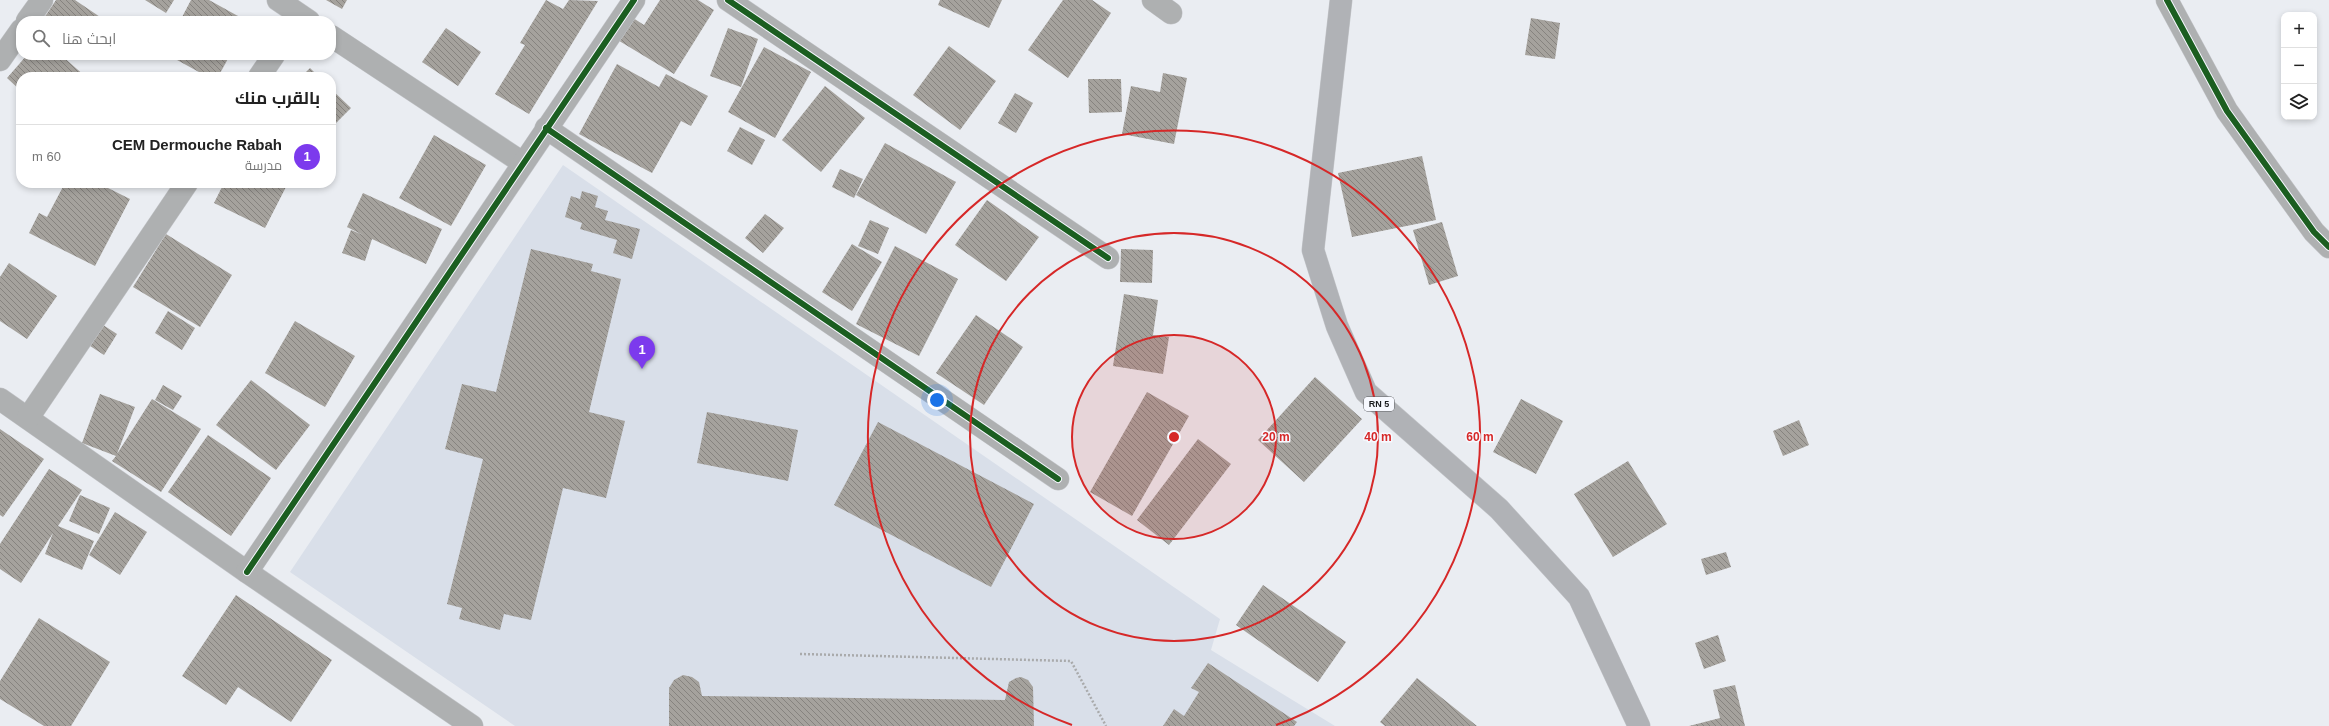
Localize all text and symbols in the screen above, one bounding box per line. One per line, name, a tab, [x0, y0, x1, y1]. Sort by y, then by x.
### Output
map controls	[2281, 12, 2317, 120]
button: +	[2281, 12, 2317, 48]
search box	[16, 16, 336, 60]
icon: search	[30, 27, 52, 49]
text: ابحث هنا	[62, 30, 116, 47]
button: −	[2281, 48, 2317, 84]
button: layers	[2281, 84, 2317, 120]
text: بالقرب منك	[235, 89, 320, 108]
text: CEM Dermouche Rabah	[112, 136, 282, 153]
text: 60 m	[32, 149, 61, 164]
text: 1	[303, 149, 311, 164]
text: مدرسة	[245, 158, 282, 173]
pin: 1	[629, 336, 655, 369]
your location	[927, 390, 947, 410]
road number: RN 5	[1364, 397, 1394, 411]
centre of rings	[1167, 430, 1181, 444]
text: 20 m	[1262, 430, 1290, 444]
text: 40 m	[1364, 430, 1392, 444]
text: 60 m	[1466, 430, 1494, 444]

